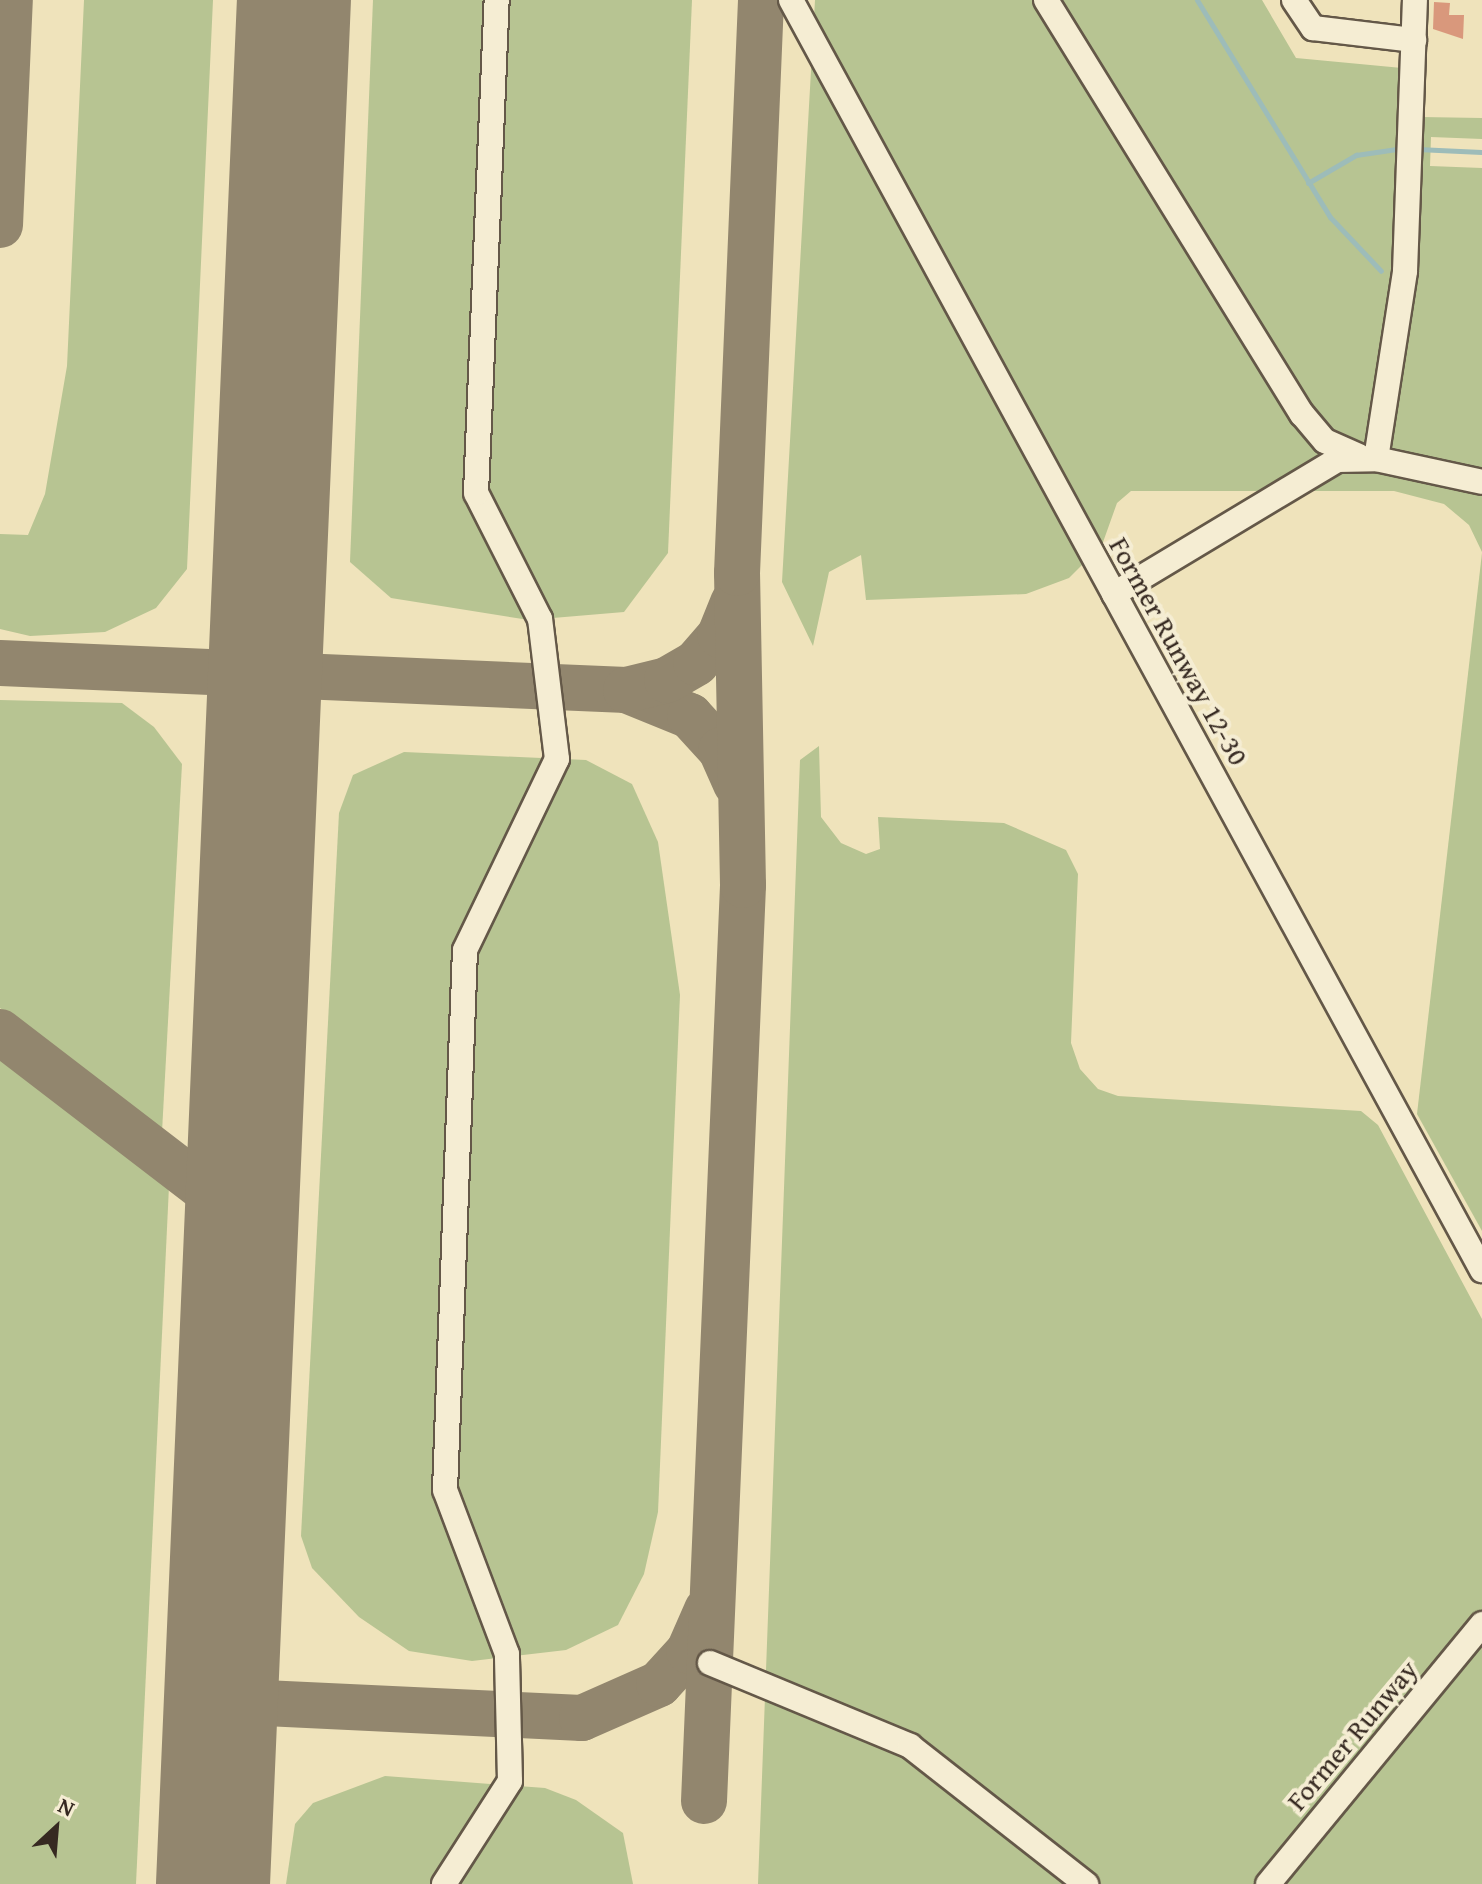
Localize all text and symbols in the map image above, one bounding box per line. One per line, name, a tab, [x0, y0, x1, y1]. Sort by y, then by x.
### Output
street label: Former Runway 12-30	[1102, 531, 1256, 771]
street label: Former Runway	[1279, 1653, 1425, 1817]
north arrow	[16, 1788, 96, 1868]
text: N	[53, 1789, 80, 1824]

